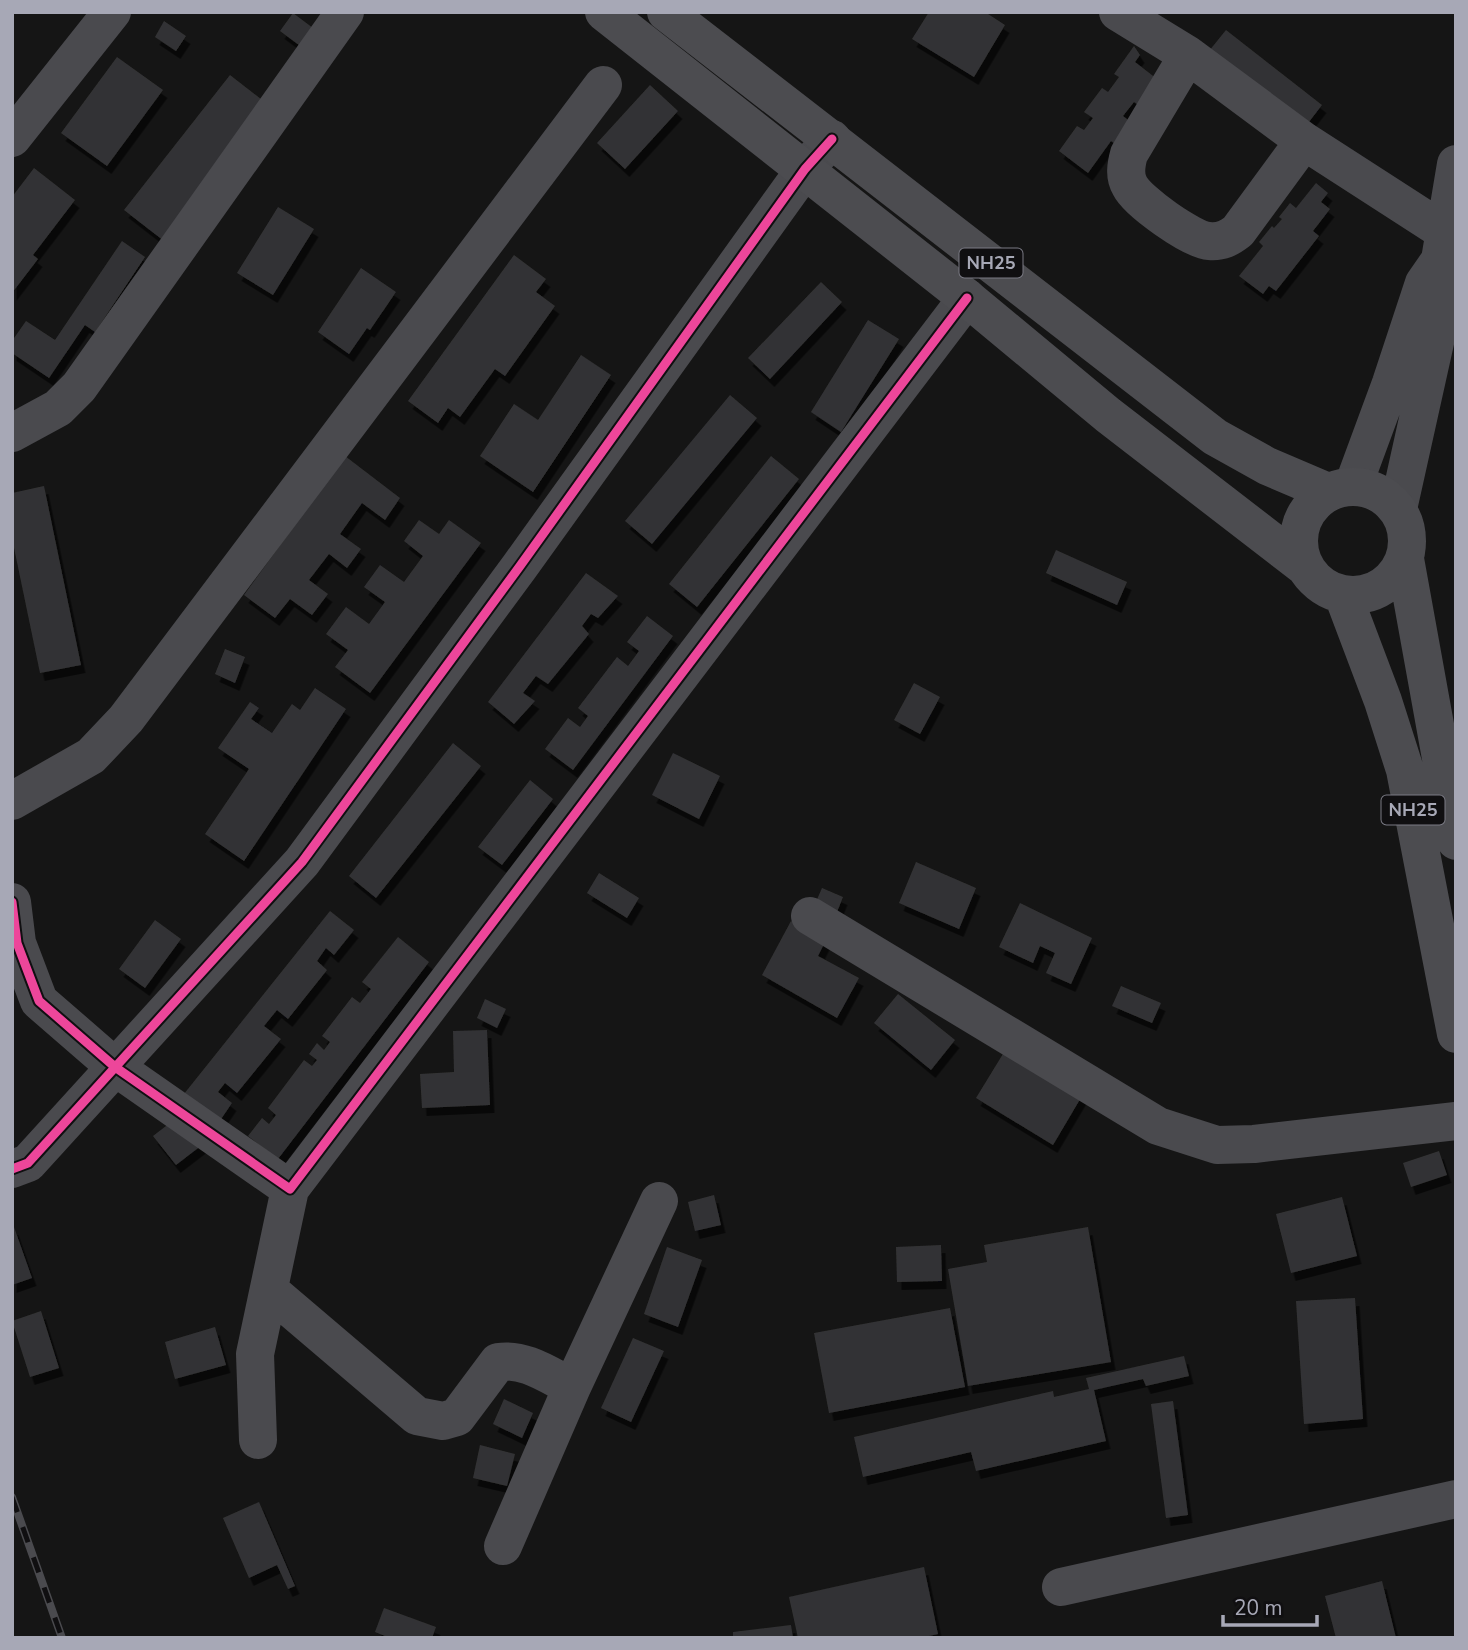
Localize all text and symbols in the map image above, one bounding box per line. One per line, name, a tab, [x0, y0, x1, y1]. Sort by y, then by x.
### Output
road number: NH25	[960, 248, 1023, 278]
road number: NH25	[1382, 796, 1444, 824]
scale bar	[1223, 1584, 1318, 1628]
text: 20 m	[1234, 1594, 1283, 1622]

